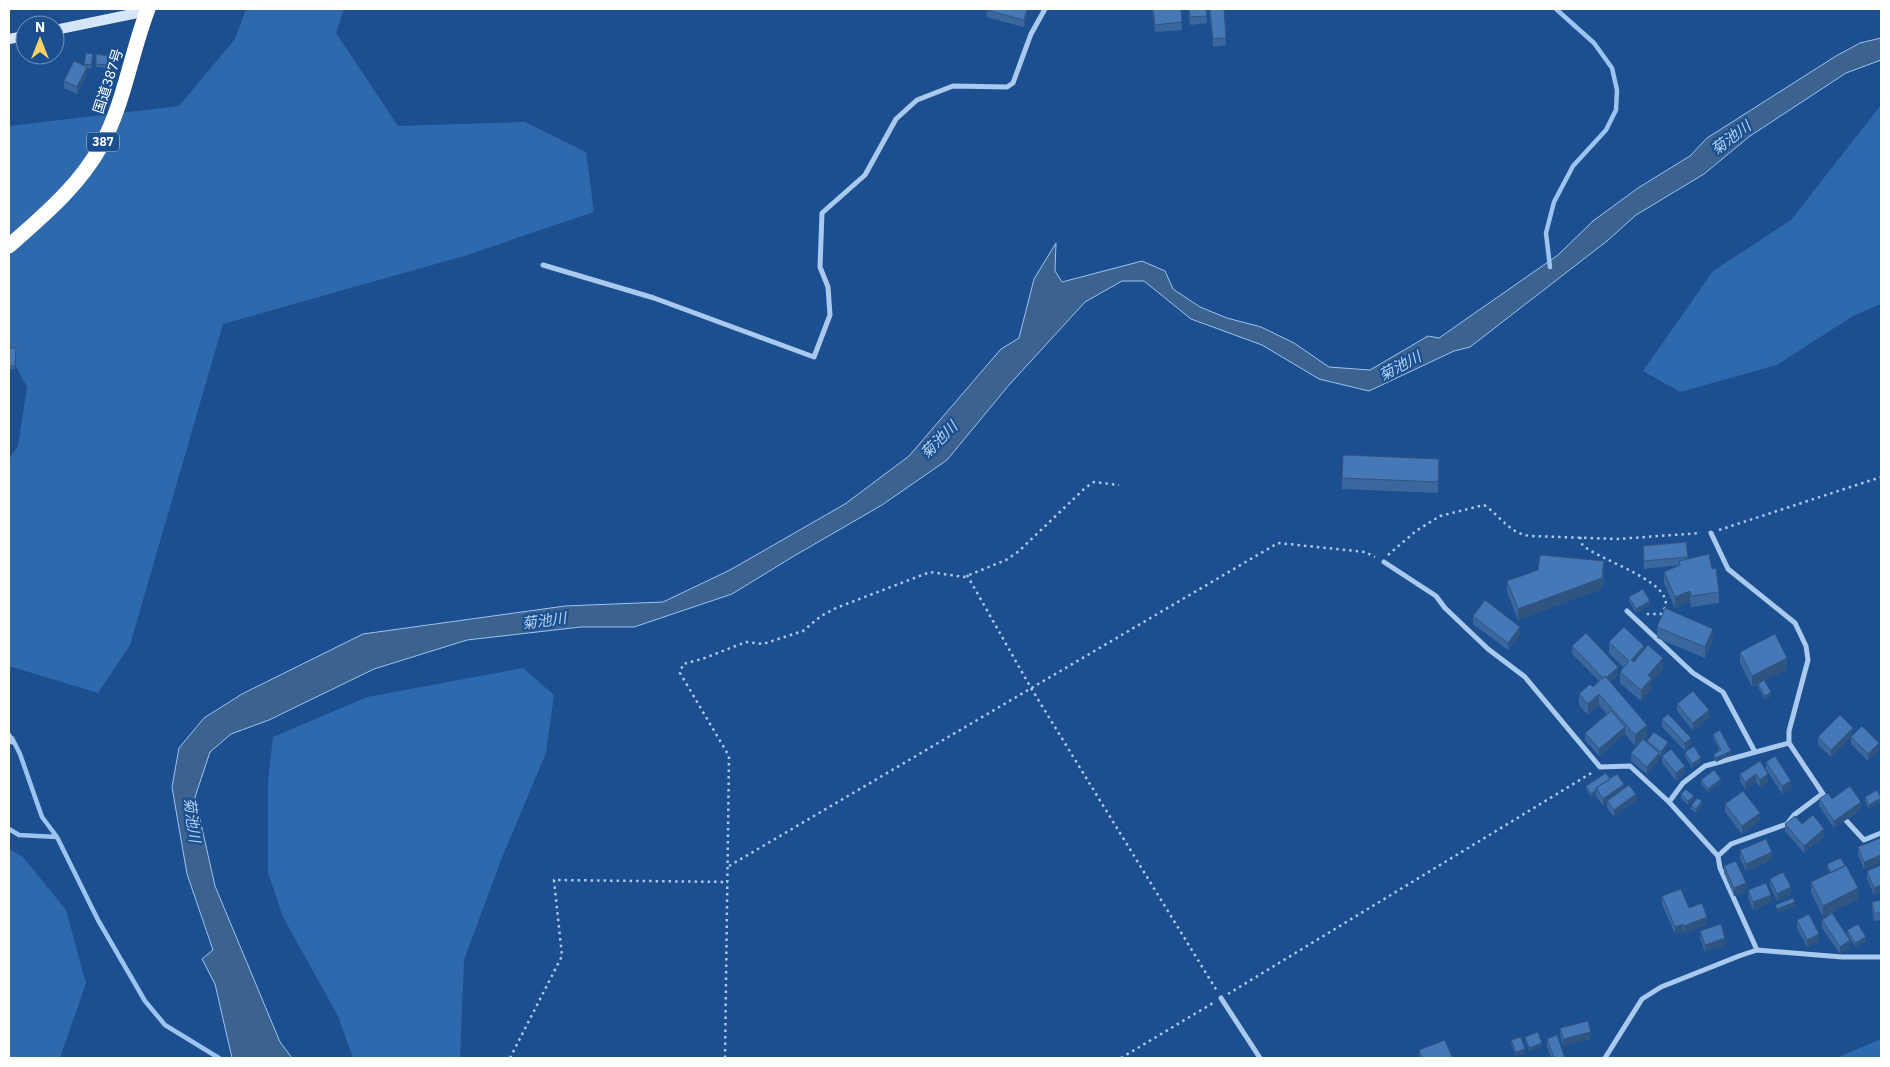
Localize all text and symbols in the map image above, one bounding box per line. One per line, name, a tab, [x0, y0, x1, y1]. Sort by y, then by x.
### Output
north arrow	[15, 15, 65, 65]
text: N	[35, 18, 45, 36]
street label: 国道387号	[89, 46, 127, 116]
water label: 菊池川	[1707, 115, 1756, 159]
road number: 387	[87, 132, 119, 152]
water label: 菊池川	[1375, 346, 1426, 385]
water label: 菊池川	[916, 416, 963, 462]
water label: 菊池川	[520, 608, 570, 633]
water label: 菊池川	[180, 796, 205, 845]

